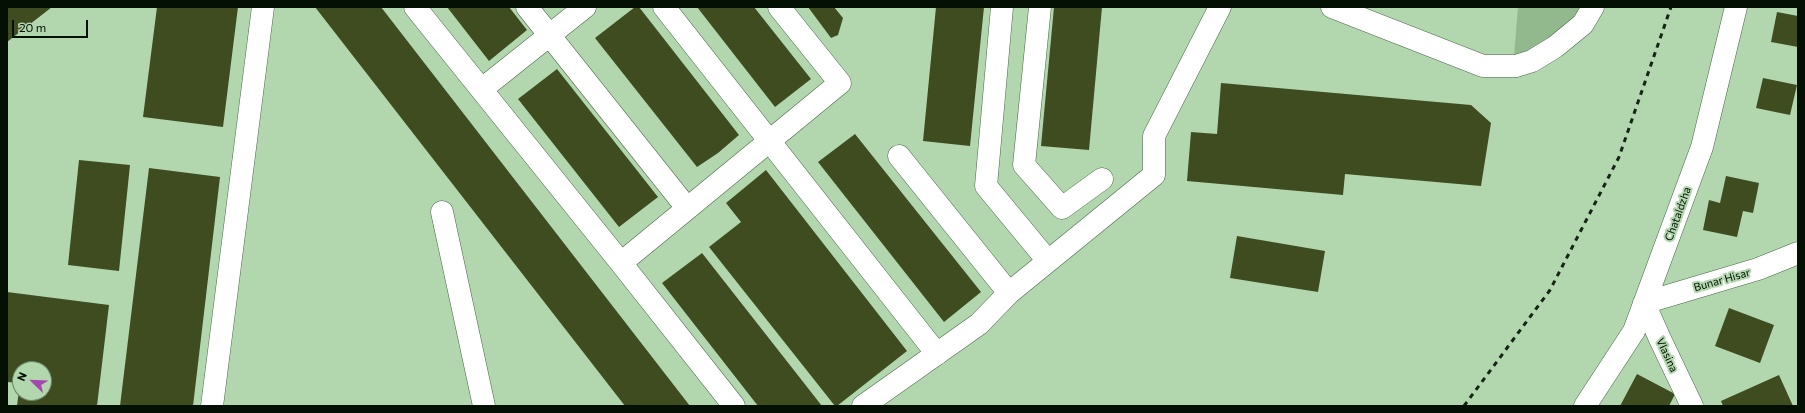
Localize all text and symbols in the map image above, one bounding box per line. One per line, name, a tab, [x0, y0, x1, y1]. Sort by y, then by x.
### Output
scale bar	[14, 12, 90, 38]
text: 20 m	[19, 20, 46, 34]
street label: Chataldzha	[1662, 185, 1694, 243]
street label: Bunar Hisar	[1692, 266, 1752, 294]
street label: Vlasina	[1653, 336, 1681, 374]
north arrow	[12, 361, 52, 401]
text: N	[14, 370, 29, 383]

